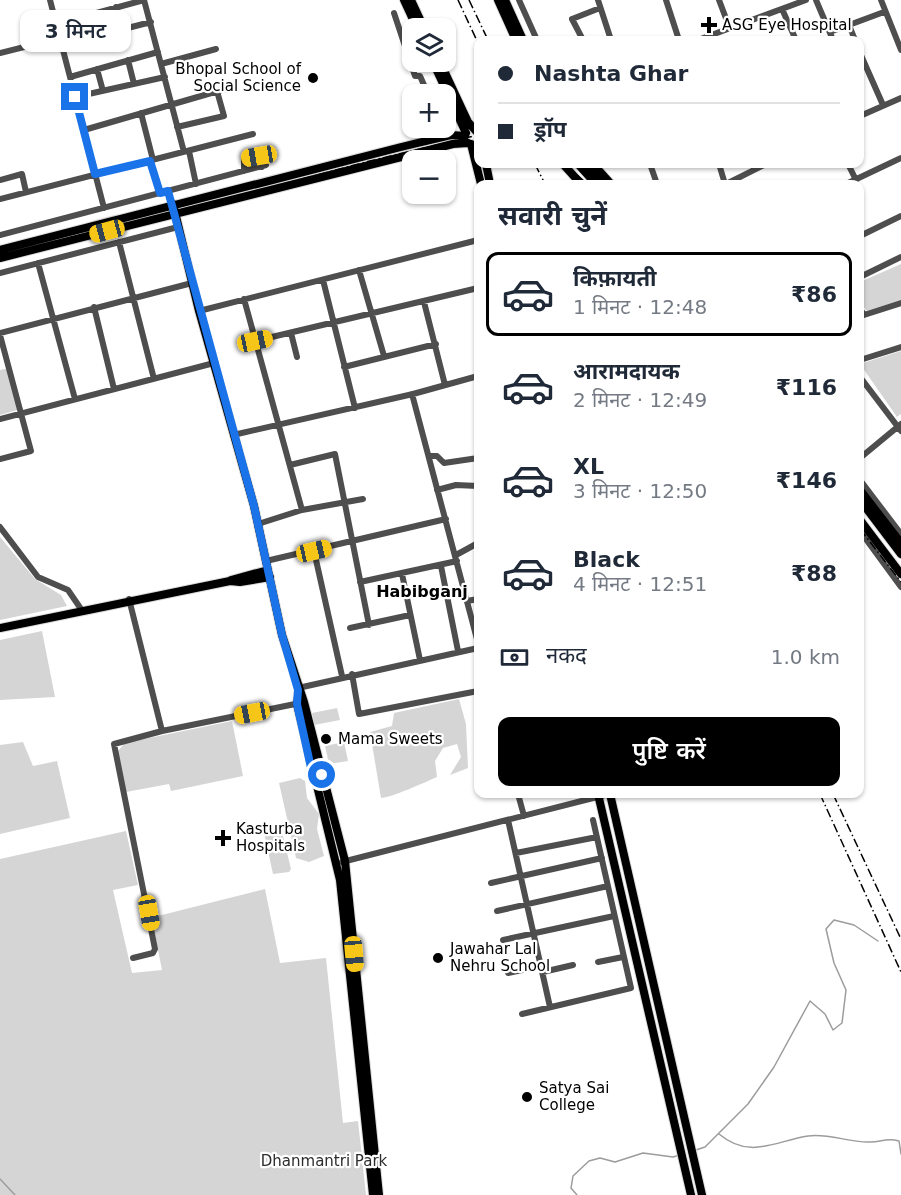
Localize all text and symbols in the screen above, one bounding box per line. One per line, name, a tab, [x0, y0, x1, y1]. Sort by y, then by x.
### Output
callout: 3 मिनट	[20, 10, 130, 52]
marker: ASG Eye Hospital	[700, 16, 718, 34]
place label: ASG Eye Hospital	[722, 16, 852, 34]
map controls	[402, 18, 456, 204]
button: layers	[402, 18, 456, 72]
text: 3 मिनट	[45, 19, 106, 43]
place label: Bhopal School of Social Science	[175, 60, 302, 95]
text: Nashta Ghar	[534, 61, 688, 86]
marker: Bhopal School of Social Science	[306, 71, 320, 85]
route end	[61, 83, 88, 110]
button: +	[402, 84, 456, 138]
text: ड्रॉप	[534, 117, 567, 142]
car	[240, 144, 278, 168]
button: −	[402, 150, 456, 204]
text: सवारी चुनें	[498, 200, 607, 231]
car	[87, 218, 127, 244]
text: किफ़ायती	[573, 266, 657, 291]
icon: car	[501, 267, 555, 321]
text: ₹86	[791, 282, 837, 307]
text: 1 मिनट · 12:48	[573, 295, 707, 319]
car	[236, 328, 274, 354]
text: आरामदायक	[573, 359, 680, 384]
icon: car	[501, 360, 555, 414]
text: ₹116	[776, 375, 837, 400]
text: 2 मिनट · 12:49	[573, 388, 707, 412]
icon: car	[501, 453, 555, 507]
text: XL	[573, 454, 604, 479]
text: ₹146	[776, 468, 837, 493]
text: 3 मिनट · 12:50	[573, 479, 707, 503]
car	[294, 538, 334, 564]
icon: car	[501, 546, 555, 600]
text: Black	[573, 547, 640, 572]
text: ₹88	[791, 561, 837, 586]
text: 4 मिनट · 12:51	[573, 572, 707, 596]
district label: Habibganj	[376, 582, 468, 601]
icon: cash	[498, 641, 531, 674]
text: नकद	[546, 643, 587, 668]
text: 1.0 km	[771, 645, 840, 669]
car	[233, 701, 271, 725]
button: पुष्टि करें	[498, 717, 840, 786]
place label: Mama Sweets	[338, 730, 443, 748]
marker: Mama Sweets	[319, 732, 333, 746]
route start	[308, 761, 335, 788]
place label: Kasturba Hospitals	[236, 820, 305, 855]
marker: Kasturba Hospitals	[214, 829, 232, 847]
car	[137, 894, 161, 932]
car	[343, 935, 365, 973]
place label: Jawahar Lal Nehru School	[449, 940, 550, 975]
marker: Jawahar Lal Nehru School	[431, 951, 445, 965]
place label: Satya Sai College	[539, 1079, 609, 1114]
marker: Satya Sai College	[520, 1090, 534, 1104]
park label: Dhanmantri Park	[261, 1152, 388, 1170]

